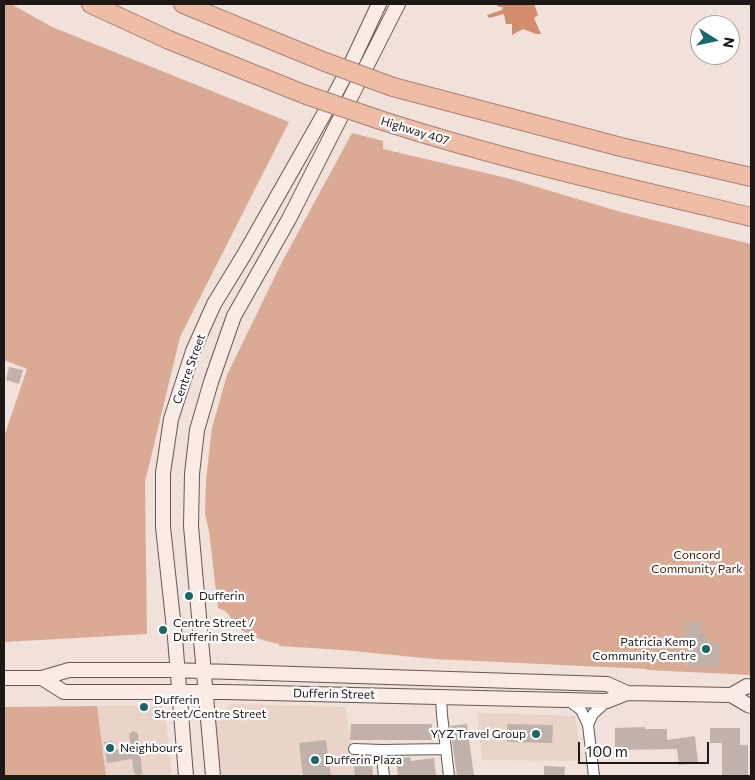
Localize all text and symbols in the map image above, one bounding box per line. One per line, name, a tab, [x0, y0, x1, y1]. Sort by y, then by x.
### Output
north arrow	[690, 15, 740, 65]
text: N	[720, 36, 739, 49]
street label: Highway 407	[379, 114, 451, 148]
street label: Centre Street	[170, 332, 208, 406]
park label: Concord Community Park	[651, 548, 743, 576]
place label: Dufferin	[199, 589, 245, 603]
marker: Dufferin	[183, 590, 195, 602]
place label: Centre Street / Dufferin Street	[173, 616, 255, 644]
marker: Centre Street / Dufferin Street	[157, 624, 169, 636]
place label: Patricia Kemp Community Centre	[592, 635, 696, 663]
marker: Patricia Kemp Community Centre	[700, 643, 712, 655]
street label: Dufferin Street	[293, 686, 375, 702]
place label: Dufferin Street/Centre Street	[154, 693, 266, 721]
marker: Dufferin Street/Centre Street	[138, 701, 150, 713]
place label: YYZ Travel Group	[431, 727, 526, 741]
marker: YYZ Travel Group	[530, 728, 542, 740]
scale bar	[580, 732, 711, 764]
place label: Neighbours	[120, 741, 183, 755]
marker: Neighbours	[104, 742, 116, 754]
text: 100 m	[586, 742, 628, 760]
place label: Dufferin Plaza	[325, 753, 402, 767]
marker: Dufferin Plaza	[309, 754, 321, 766]

